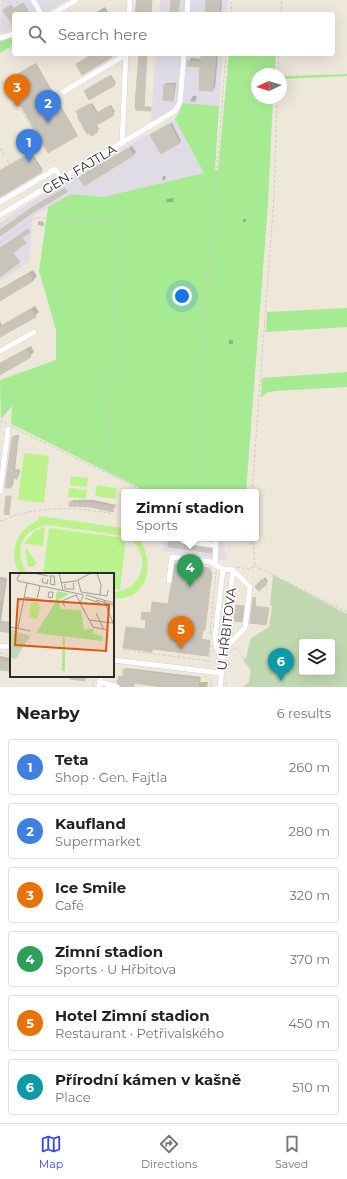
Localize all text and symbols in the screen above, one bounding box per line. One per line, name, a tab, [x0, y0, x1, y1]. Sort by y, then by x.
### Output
search box	[12, 12, 335, 56]
icon: search	[26, 23, 48, 45]
text: Search here	[58, 25, 147, 44]
north arrow	[251, 68, 287, 104]
pin: 3	[4, 74, 30, 107]
pin: 2	[35, 90, 61, 123]
pin: 1	[16, 129, 42, 162]
street label: GEN. FAJTLA	[39, 140, 120, 197]
your location	[172, 286, 192, 306]
popup	[121, 489, 259, 541]
text: Zimní stadion	[136, 498, 244, 517]
text: Sports	[136, 517, 178, 533]
pin: 4	[177, 554, 203, 587]
inset map	[10, 573, 114, 677]
street label: U HŘBITOVA	[213, 586, 239, 671]
pin: 5	[168, 616, 194, 649]
map controls	[299, 639, 335, 675]
button: layers	[299, 639, 335, 675]
pin: 6	[268, 648, 294, 681]
text: Nearby	[16, 703, 80, 723]
text: 6 results	[277, 705, 331, 721]
text: Teta	[55, 750, 88, 769]
text: 1	[27, 759, 33, 775]
text: 260 m	[289, 759, 330, 775]
text: Shop · Gen. Fajtla	[55, 769, 167, 785]
text: Kaufland	[55, 814, 126, 833]
text: 2	[26, 823, 34, 839]
text: 280 m	[289, 823, 330, 839]
text: Supermarket	[55, 833, 141, 849]
text: Ice Smile	[55, 878, 126, 897]
text: 3	[26, 887, 34, 903]
text: 320 m	[290, 887, 330, 903]
text: Café	[55, 897, 84, 913]
text: Zimní stadion	[55, 942, 163, 961]
text: 4	[26, 951, 34, 967]
text: 370 m	[290, 951, 330, 967]
text: Sports · U Hřbitova	[55, 961, 176, 977]
text: Hotel Zimní stadion	[55, 1006, 210, 1025]
text: 5	[26, 1015, 34, 1031]
text: 450 m	[288, 1015, 330, 1031]
text: Restaurant · Petřivalského	[55, 1025, 224, 1041]
text: Přírodní kámen v kašně	[55, 1070, 241, 1089]
text: 6	[26, 1079, 34, 1095]
text: 510 m	[292, 1079, 330, 1095]
text: Place	[55, 1089, 91, 1105]
tab: Map	[39, 1133, 63, 1171]
tab: Directions	[141, 1133, 197, 1171]
tab: Saved	[275, 1133, 308, 1171]

